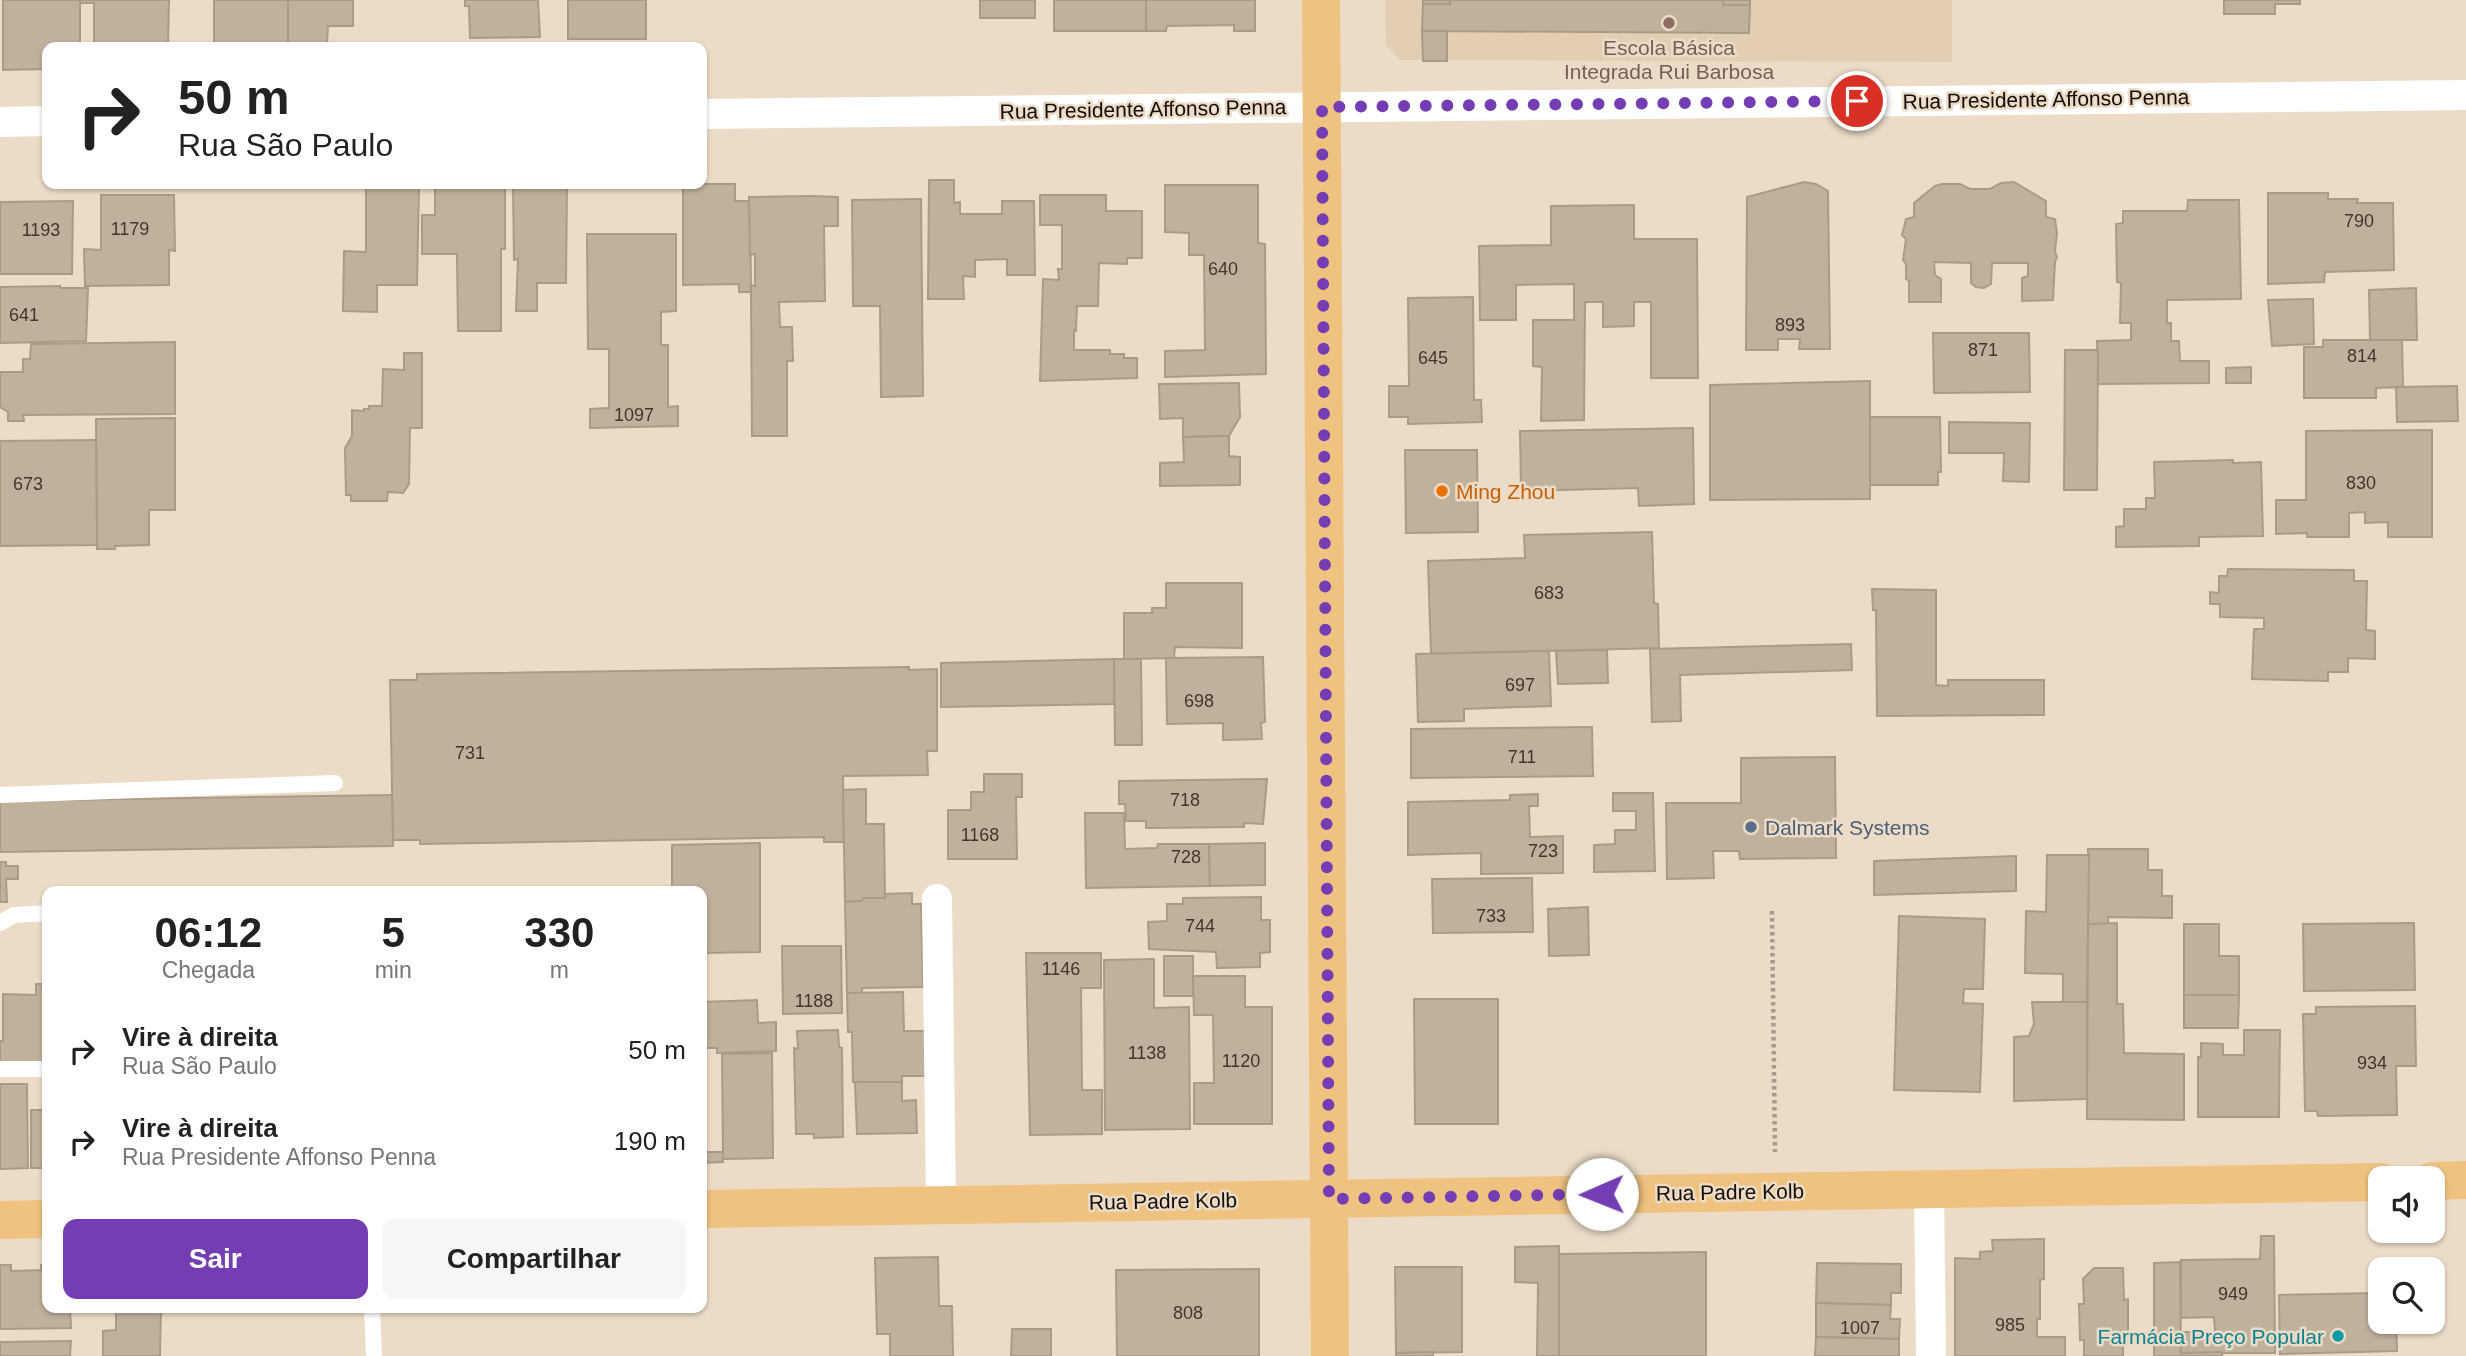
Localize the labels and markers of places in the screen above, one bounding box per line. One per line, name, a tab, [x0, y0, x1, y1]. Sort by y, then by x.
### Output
marker: Escola Básica Integrada Rui Barbosa	[1661, 15, 1677, 31]
place label: Escola Básica Integrada Rui Barbosa	[1564, 36, 1774, 83]
pin	[1827, 71, 1887, 131]
place label: Ming Zhou	[1456, 480, 1555, 503]
marker: Ming Zhou	[1434, 483, 1450, 499]
place label: Dalmark Systems	[1765, 816, 1930, 839]
marker: Dalmark Systems	[1743, 819, 1759, 835]
place label: Farmácia Preço Popular	[2098, 1325, 2324, 1348]
marker: Farmácia Preço Popular	[2330, 1328, 2346, 1344]

